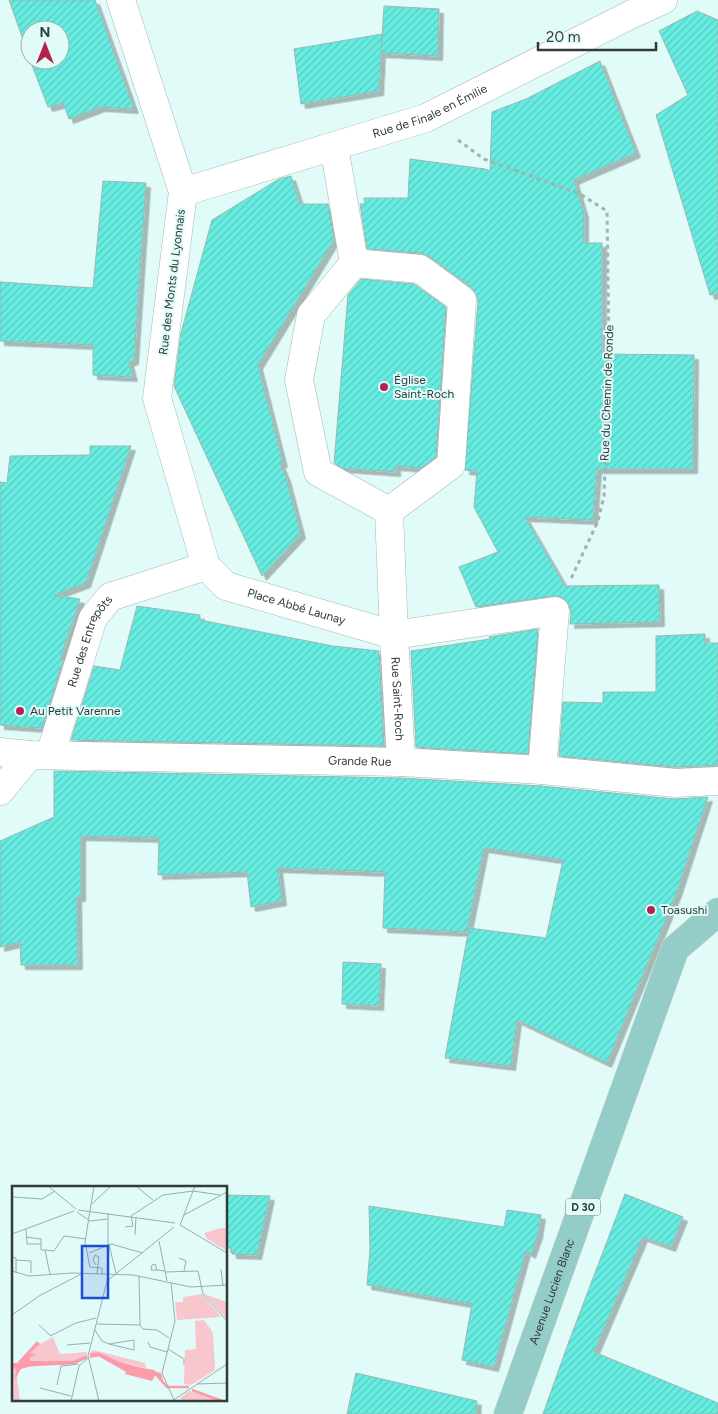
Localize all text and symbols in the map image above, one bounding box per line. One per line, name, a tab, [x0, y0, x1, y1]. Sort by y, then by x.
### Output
north arrow	[20, 20, 70, 70]
scale bar	[538, 20, 656, 52]
text: N	[40, 24, 50, 41]
text: 20 m	[546, 28, 580, 46]
street label: Rue de Finale en Émilie	[371, 81, 490, 141]
street label: Rue des Monts du Lyonnais	[156, 208, 188, 356]
street label: Rue du Chemin de Ronde	[598, 324, 616, 461]
place label: Église Saint-Roch	[394, 373, 454, 401]
marker: Église Saint-Roch	[378, 381, 390, 393]
street label: Place Abbé Launay	[246, 586, 348, 628]
street label: Rue des Entrepôts	[65, 592, 116, 689]
street label: Rue Saint-Roch	[388, 656, 407, 741]
place label: Au Petit Varenne	[30, 704, 121, 718]
marker: Au Petit Varenne	[14, 705, 26, 717]
street label: Grande Rue	[328, 754, 392, 769]
place label: Toasushi	[661, 903, 707, 917]
marker: Toasushi	[645, 904, 657, 916]
inset map	[12, 1186, 228, 1402]
road number: D 30	[566, 1198, 600, 1216]
street label: Avenue Lucien Blanc	[527, 1236, 578, 1346]

